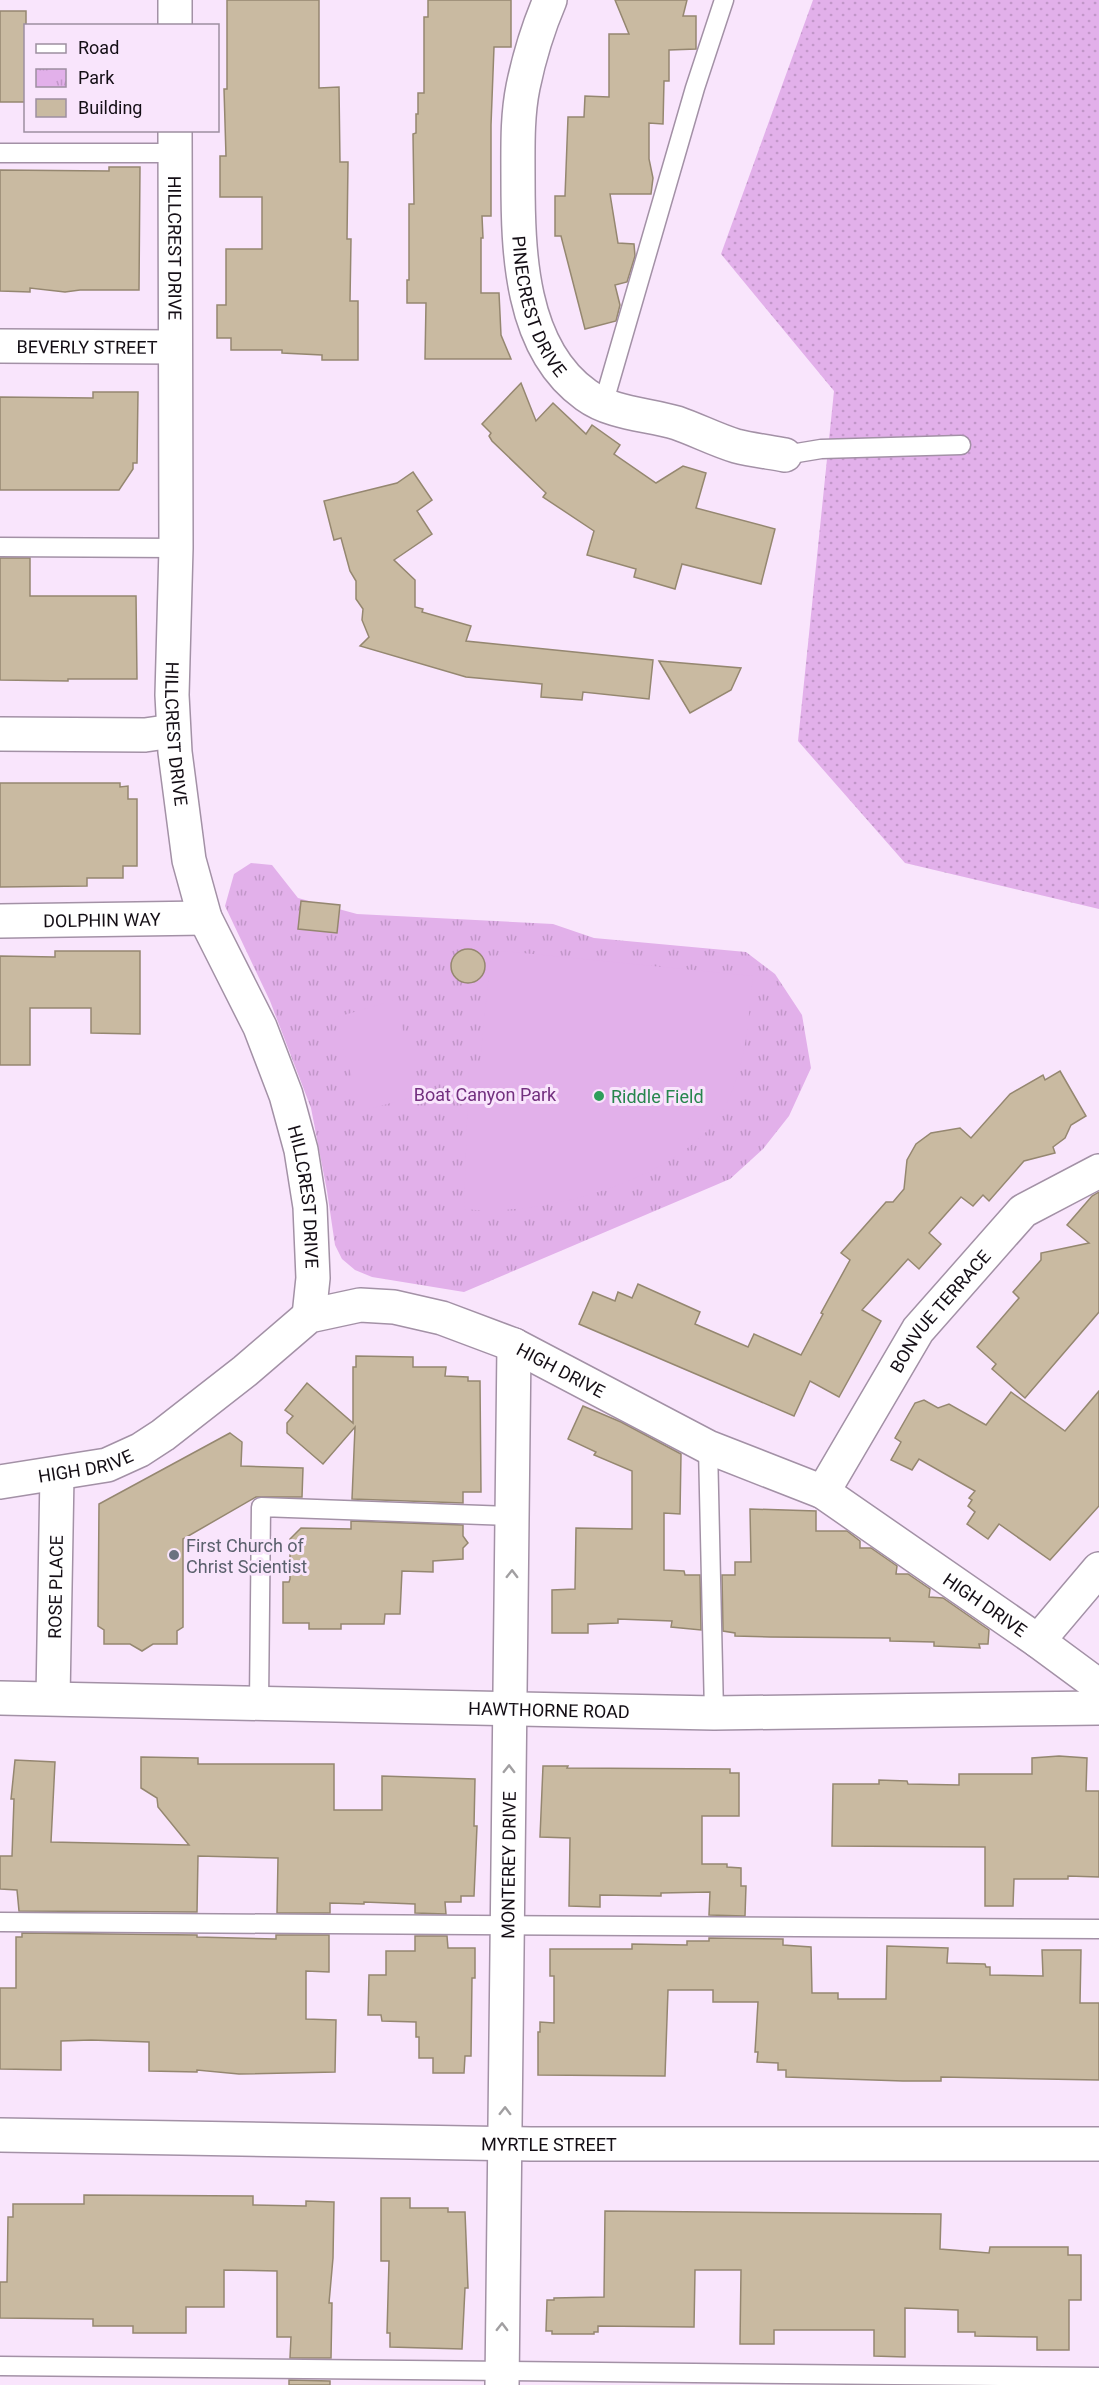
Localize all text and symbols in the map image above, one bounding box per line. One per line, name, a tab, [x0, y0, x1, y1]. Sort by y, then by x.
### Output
legend	[24, 24, 219, 132]
text: Road	[78, 37, 119, 58]
text: Park	[78, 67, 115, 88]
text: Building	[78, 97, 142, 118]
street label: HILLCREST DRIVE	[165, 176, 186, 320]
street label: PINECREST DRIVE	[509, 235, 571, 380]
street label: BEVERLY STREET	[16, 336, 158, 357]
street label: HILLCREST DRIVE	[161, 661, 192, 807]
street label: DOLPHIN WAY	[43, 908, 161, 931]
park label: Boat Canyon Park	[414, 1084, 557, 1105]
place label: Riddle Field	[611, 1086, 704, 1107]
marker: Riddle Field	[592, 1089, 606, 1103]
street label: HILLCREST DRIVE	[284, 1123, 323, 1269]
street label: BONVUE TERRACE	[885, 1245, 994, 1376]
street label: HIGH DRIVE	[513, 1338, 609, 1402]
street label: HIGH DRIVE	[36, 1444, 136, 1486]
street label: ROSE PLACE	[44, 1535, 66, 1639]
place label: First Church of Christ Scientist	[186, 1535, 307, 1577]
marker: First Church of Christ Scientist	[167, 1548, 181, 1562]
street label: HIGH DRIVE	[940, 1568, 1031, 1641]
one-way arrow	[506, 1569, 518, 1578]
street label: HAWTHORNE ROAD	[468, 1697, 630, 1722]
one-way arrow	[503, 1764, 515, 1773]
street label: MONTEREY DRIVE	[497, 1791, 519, 1939]
one-way arrow	[499, 2106, 511, 2115]
street label: MYRTLE STREET	[481, 2133, 617, 2155]
one-way arrow	[496, 2322, 508, 2331]

